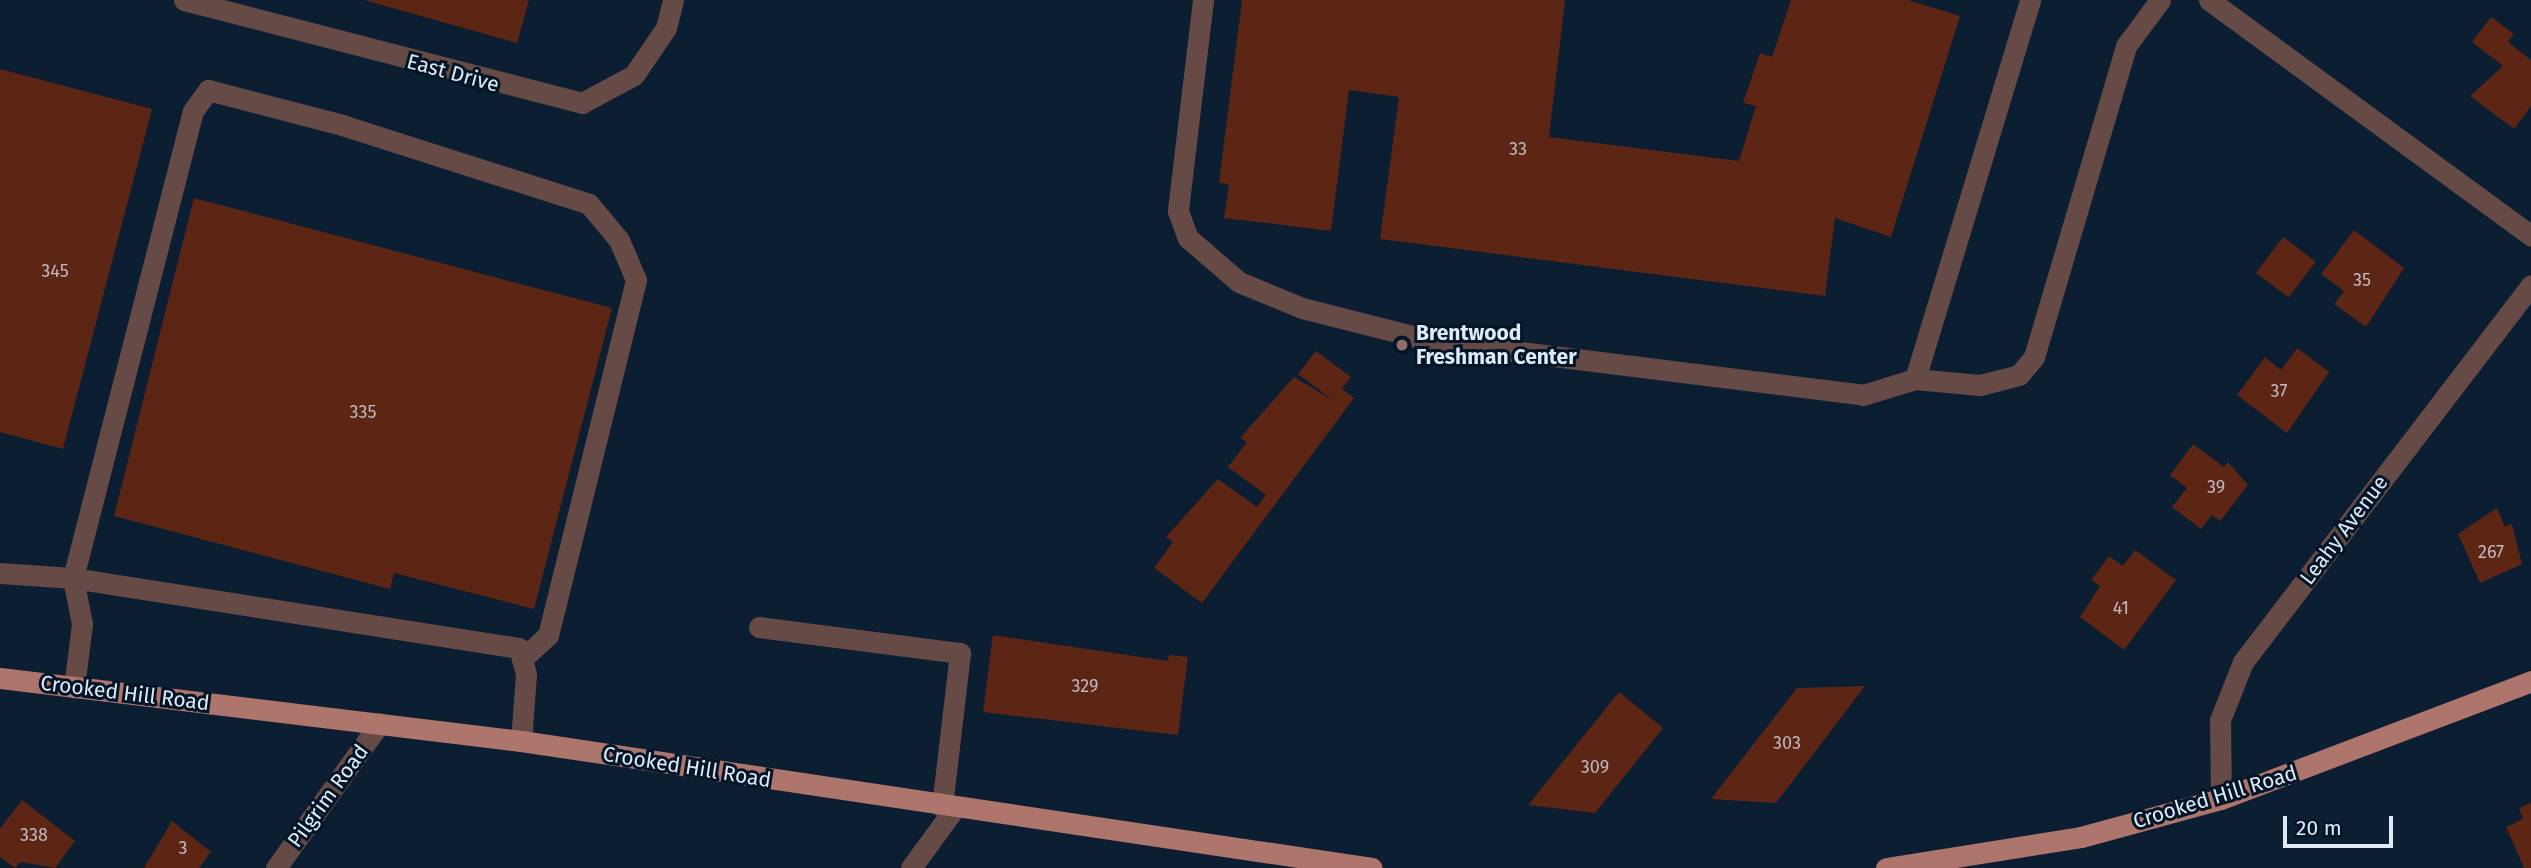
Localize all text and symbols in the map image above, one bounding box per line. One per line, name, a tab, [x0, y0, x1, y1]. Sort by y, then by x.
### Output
street label: East Drive	[404, 49, 502, 97]
house number: 33	[1509, 138, 1527, 160]
house number: 345	[41, 260, 69, 282]
house number: 35	[2353, 269, 2371, 291]
place label: Brentwood Freshman Center	[1416, 320, 1577, 370]
marker: Brentwood Freshman Center	[1394, 337, 1410, 353]
house number: 37	[2271, 380, 2287, 402]
house number: 335	[350, 401, 376, 423]
street label: Leahy Avenue	[2295, 470, 2393, 590]
house number: 39	[2207, 476, 2225, 498]
house number: 267	[2478, 541, 2504, 563]
house number: 41	[2113, 597, 2129, 619]
street label: Crooked Hill Road	[39, 670, 211, 716]
house number: 329	[1072, 675, 1098, 697]
house number: 303	[1773, 732, 1801, 754]
street label: Pilgrim Road	[282, 740, 374, 852]
street label: Crooked Hill Road	[601, 741, 773, 793]
house number: 309	[1581, 756, 1609, 778]
street label: Crooked Hill Road	[2130, 760, 2300, 834]
scale bar	[2286, 802, 2396, 846]
text: 20 m	[2296, 815, 2342, 841]
house number: 338	[20, 824, 48, 846]
house number: 3	[179, 837, 187, 859]

